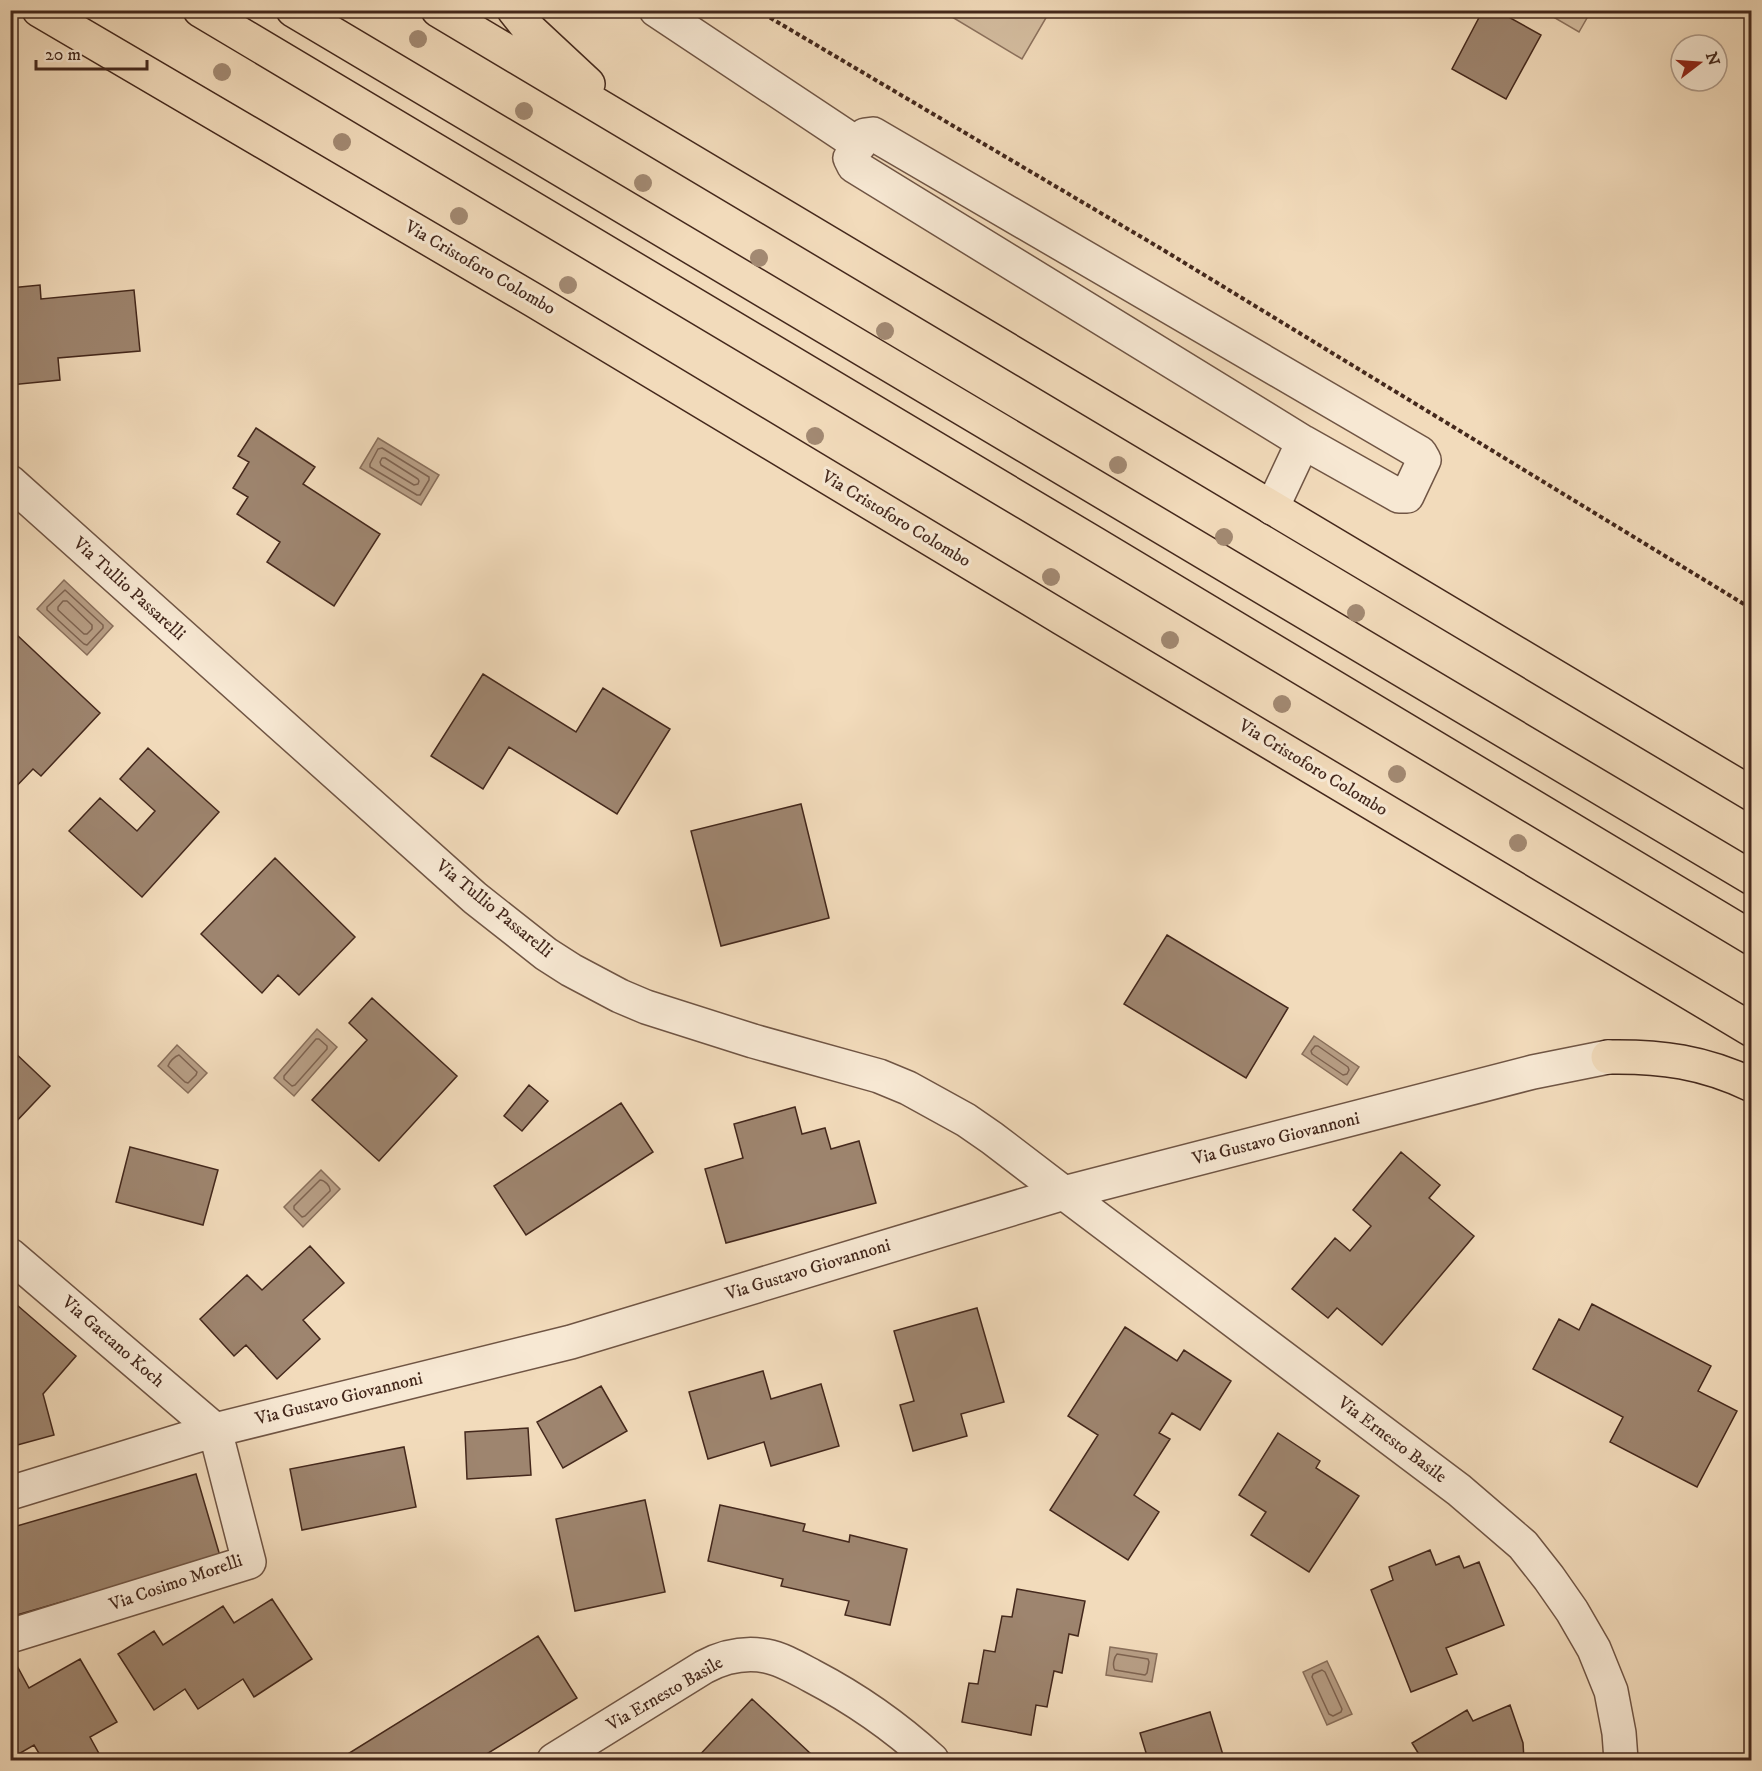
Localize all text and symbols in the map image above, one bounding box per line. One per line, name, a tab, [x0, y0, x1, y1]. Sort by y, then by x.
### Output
scale bar	[36, 33, 147, 71]
north arrow	[1669, 33, 1729, 93]
text: 20 m	[45, 44, 81, 66]
text: N	[1701, 50, 1724, 68]
street label: Via Cristoforo Colombo	[400, 215, 559, 320]
street label: Via Cristoforo Colombo	[817, 465, 975, 572]
street label: Via Tullio Passarelli	[67, 532, 190, 645]
street label: Via Cristoforo Colombo	[1234, 714, 1392, 821]
street label: Via Tullio Passarelli	[430, 855, 557, 963]
street label: Via Gustavo Giovannoni	[1189, 1108, 1362, 1171]
street label: Via Gustavo Giovannoni	[722, 1234, 893, 1306]
street label: Via Gaetano Koch	[56, 1291, 169, 1393]
street label: Via Gustavo Giovannoni	[252, 1368, 425, 1431]
street label: Via Ernesto Basile	[1332, 1391, 1451, 1488]
street label: Via Cosimo Morelli	[106, 1550, 245, 1616]
street label: Via Ernesto Basile	[602, 1652, 727, 1737]

